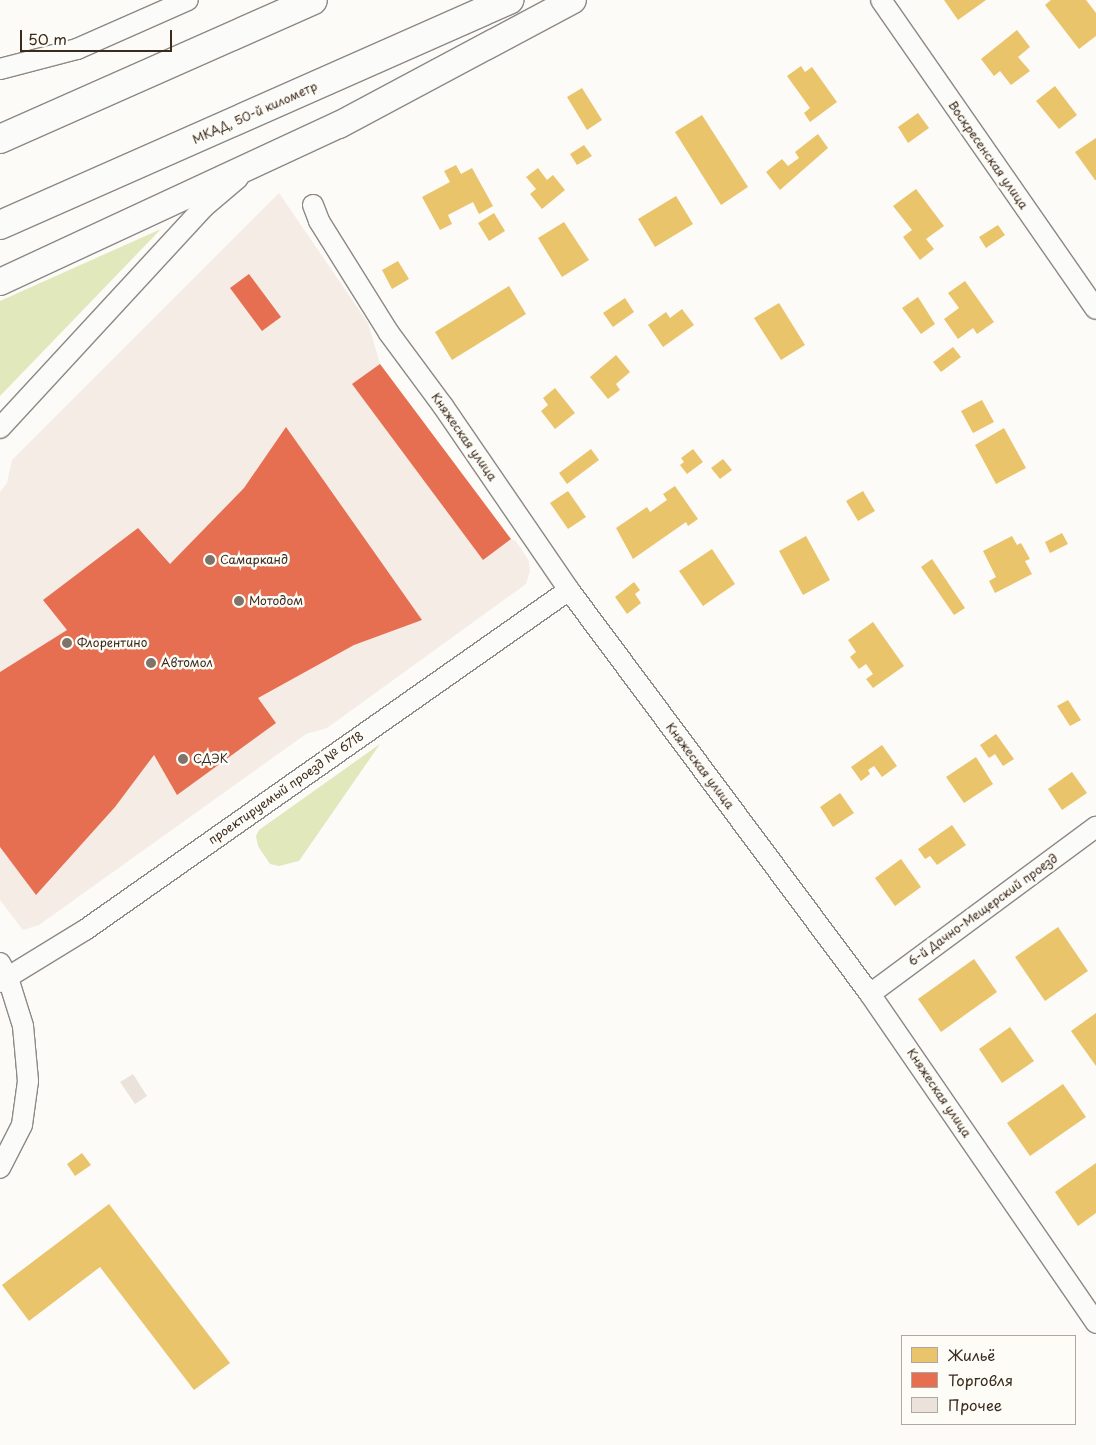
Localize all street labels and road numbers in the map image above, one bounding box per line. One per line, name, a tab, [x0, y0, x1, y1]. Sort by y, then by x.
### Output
street label: МКАД, 50-й километр	[190, 79, 320, 147]
street label: Воскресенская улица	[945, 98, 1031, 212]
street label: Княжеская улица	[428, 390, 500, 484]
street label: Княжеская улица	[663, 720, 737, 812]
street label: проектируемый проезд № 6718	[205, 728, 367, 848]
street label: 6-й Дачно-Мещерский проезд	[905, 851, 1061, 969]
street label: Княжеская улица	[904, 1046, 974, 1140]

